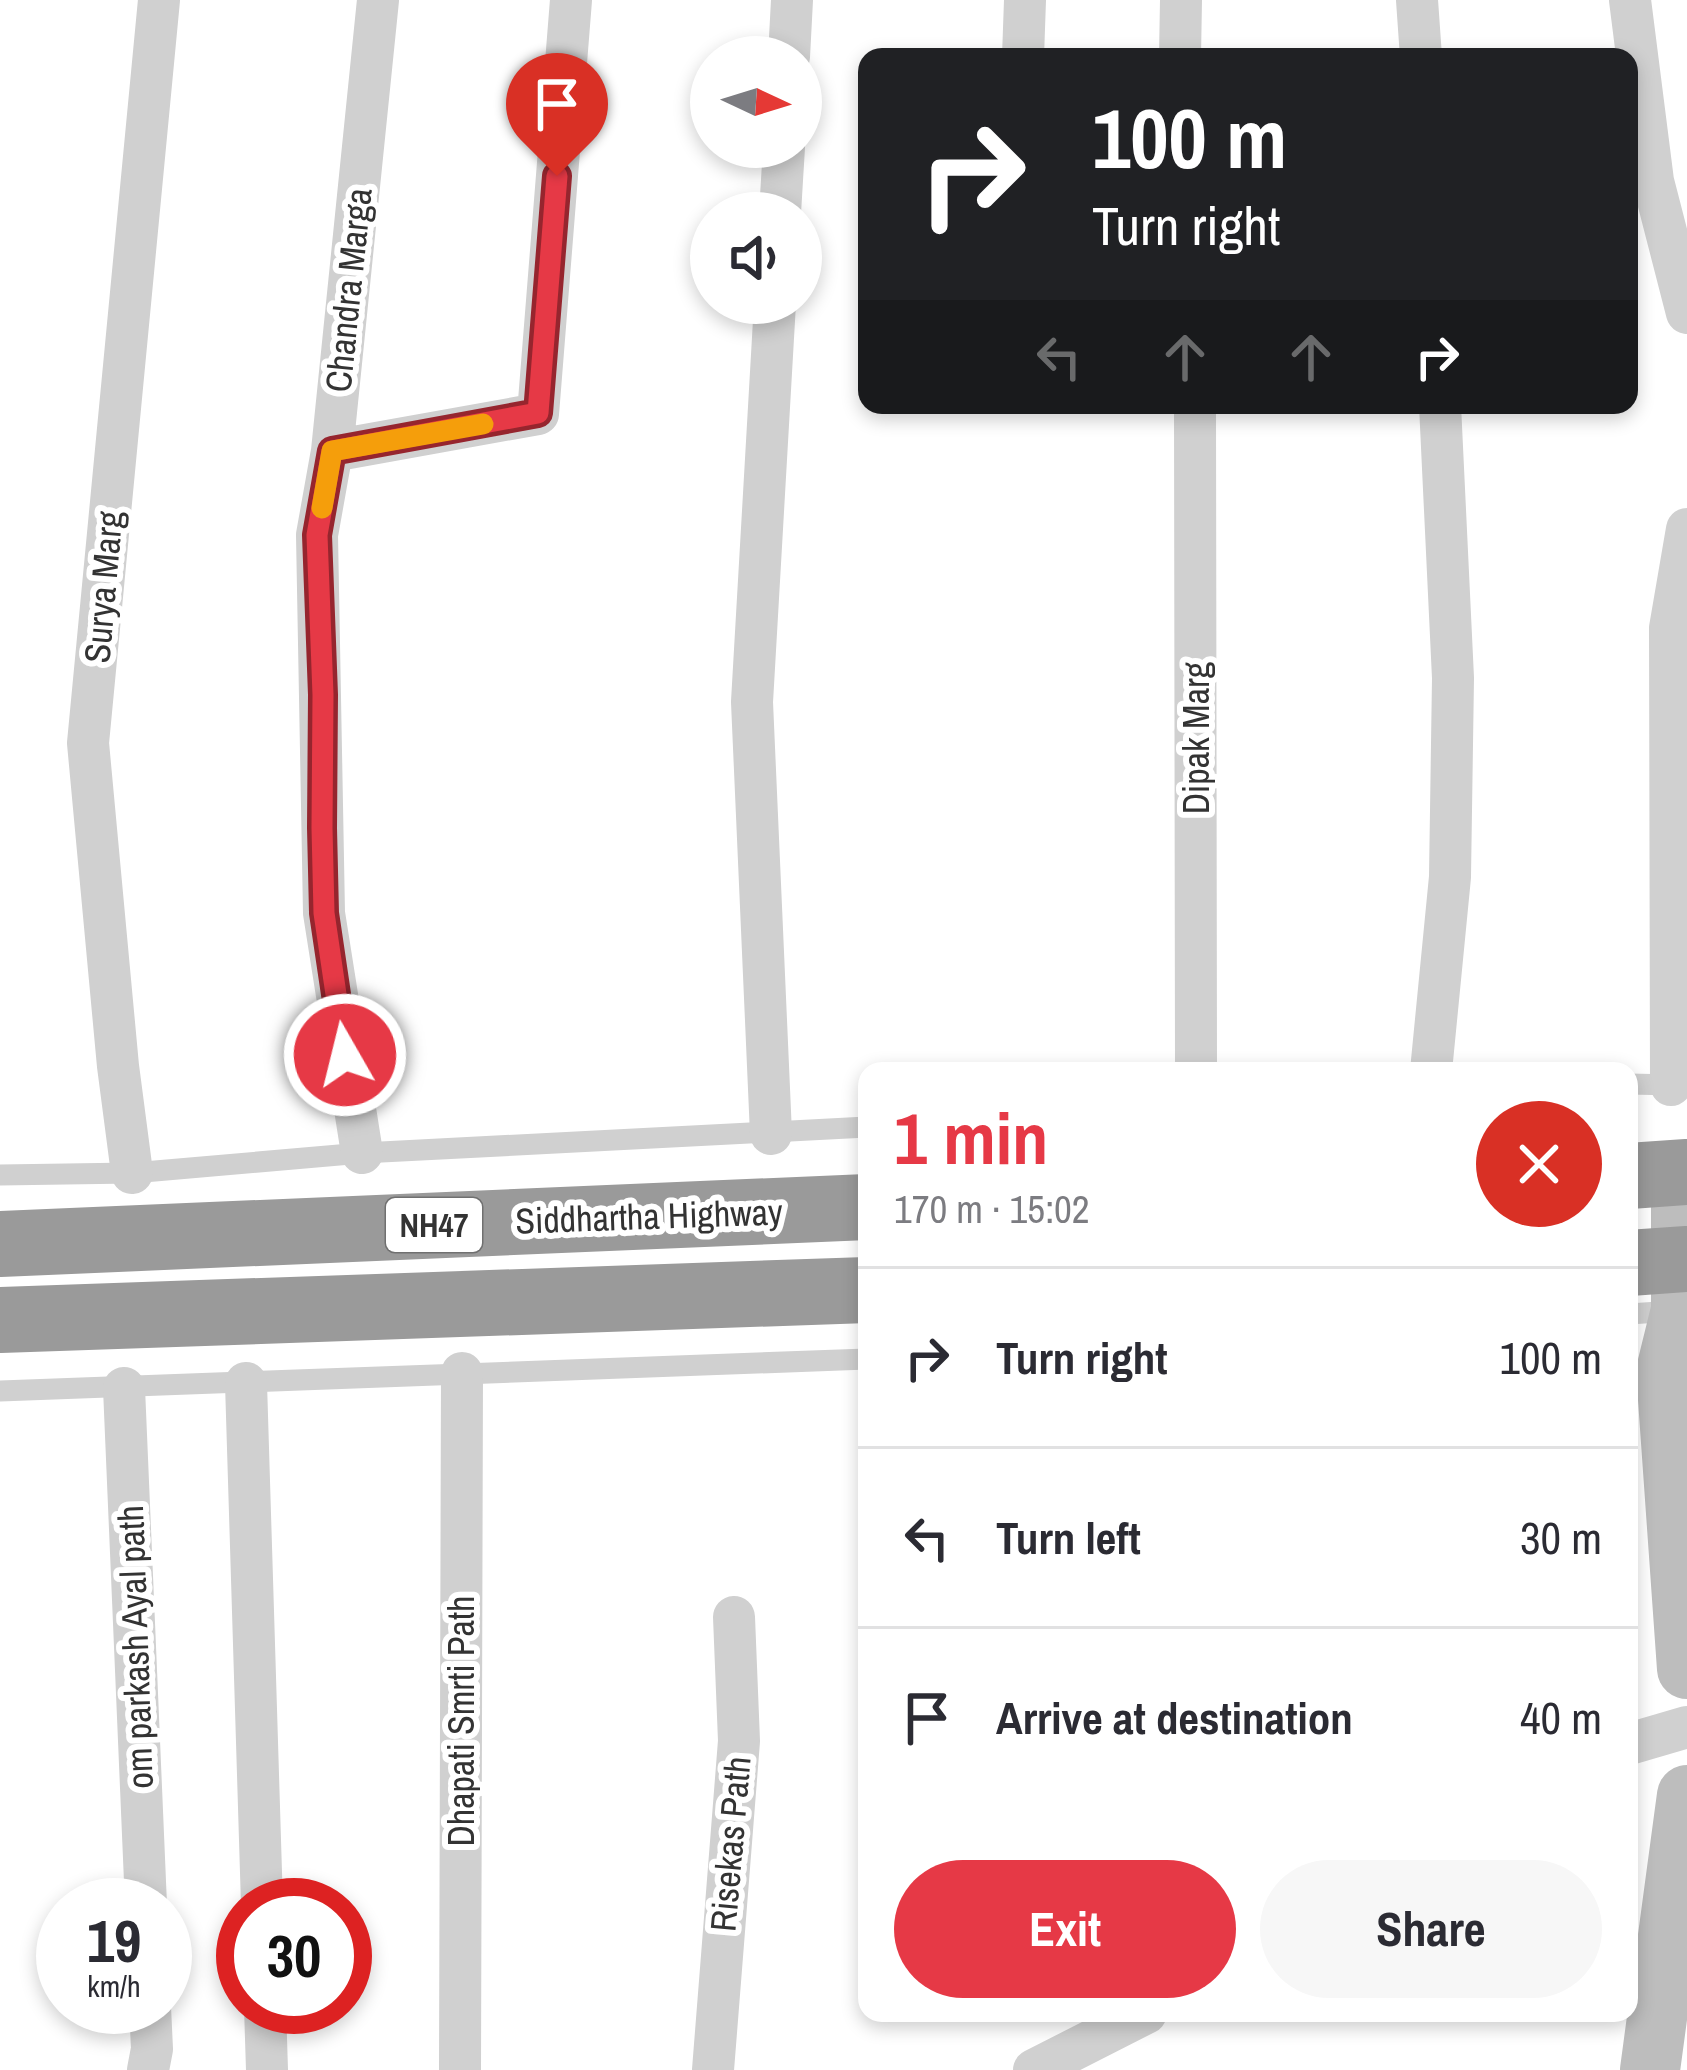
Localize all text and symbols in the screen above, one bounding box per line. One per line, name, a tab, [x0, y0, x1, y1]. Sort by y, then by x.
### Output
north arrow	[690, 36, 822, 168]
map controls	[690, 36, 822, 324]
pin	[506, 53, 608, 176]
icon: arrive	[524, 71, 590, 137]
text: 100 m	[1092, 81, 1287, 194]
icon: right	[894, 96, 1050, 252]
street label: Chandra Marga	[313, 186, 383, 394]
text: Turn right	[1092, 189, 1280, 262]
button: sound	[690, 192, 822, 324]
icon: left	[1026, 324, 1092, 390]
icon: ahead	[1152, 324, 1218, 390]
icon: ahead	[1278, 324, 1344, 390]
icon: right	[1404, 324, 1470, 390]
street label: Surya Marg	[72, 508, 134, 665]
street label: Dipak Marg	[1172, 661, 1220, 814]
position arrow	[282, 992, 408, 1118]
text: 1 min	[894, 1089, 1048, 1186]
button: close	[1476, 1101, 1602, 1227]
text: 170 m · 15:02	[894, 1183, 1090, 1235]
street label: Siddhartha Highway	[515, 1187, 784, 1245]
road number: NH47	[386, 1198, 482, 1252]
icon: right	[894, 1325, 960, 1391]
text: Turn right	[996, 1327, 1168, 1388]
text: 100 m	[1499, 1327, 1602, 1388]
street label: om parkash Ayal path	[106, 1505, 164, 1789]
icon: left	[894, 1505, 960, 1571]
text: Turn left	[996, 1507, 1141, 1568]
text: 30 m	[1520, 1507, 1602, 1568]
street label: Dhapati Smrti Path	[437, 1595, 485, 1847]
icon: arrive	[894, 1685, 960, 1751]
text: Arrive at destination	[996, 1687, 1353, 1748]
text: 40 m	[1520, 1687, 1602, 1748]
street label: Risekas Path	[698, 1754, 762, 1934]
button: Exit	[894, 1860, 1236, 1998]
button: Share	[1260, 1860, 1602, 1998]
speed limit sign: 30	[216, 1878, 372, 2034]
text: 19	[87, 1900, 141, 1981]
text: km/h	[87, 1966, 141, 2006]

